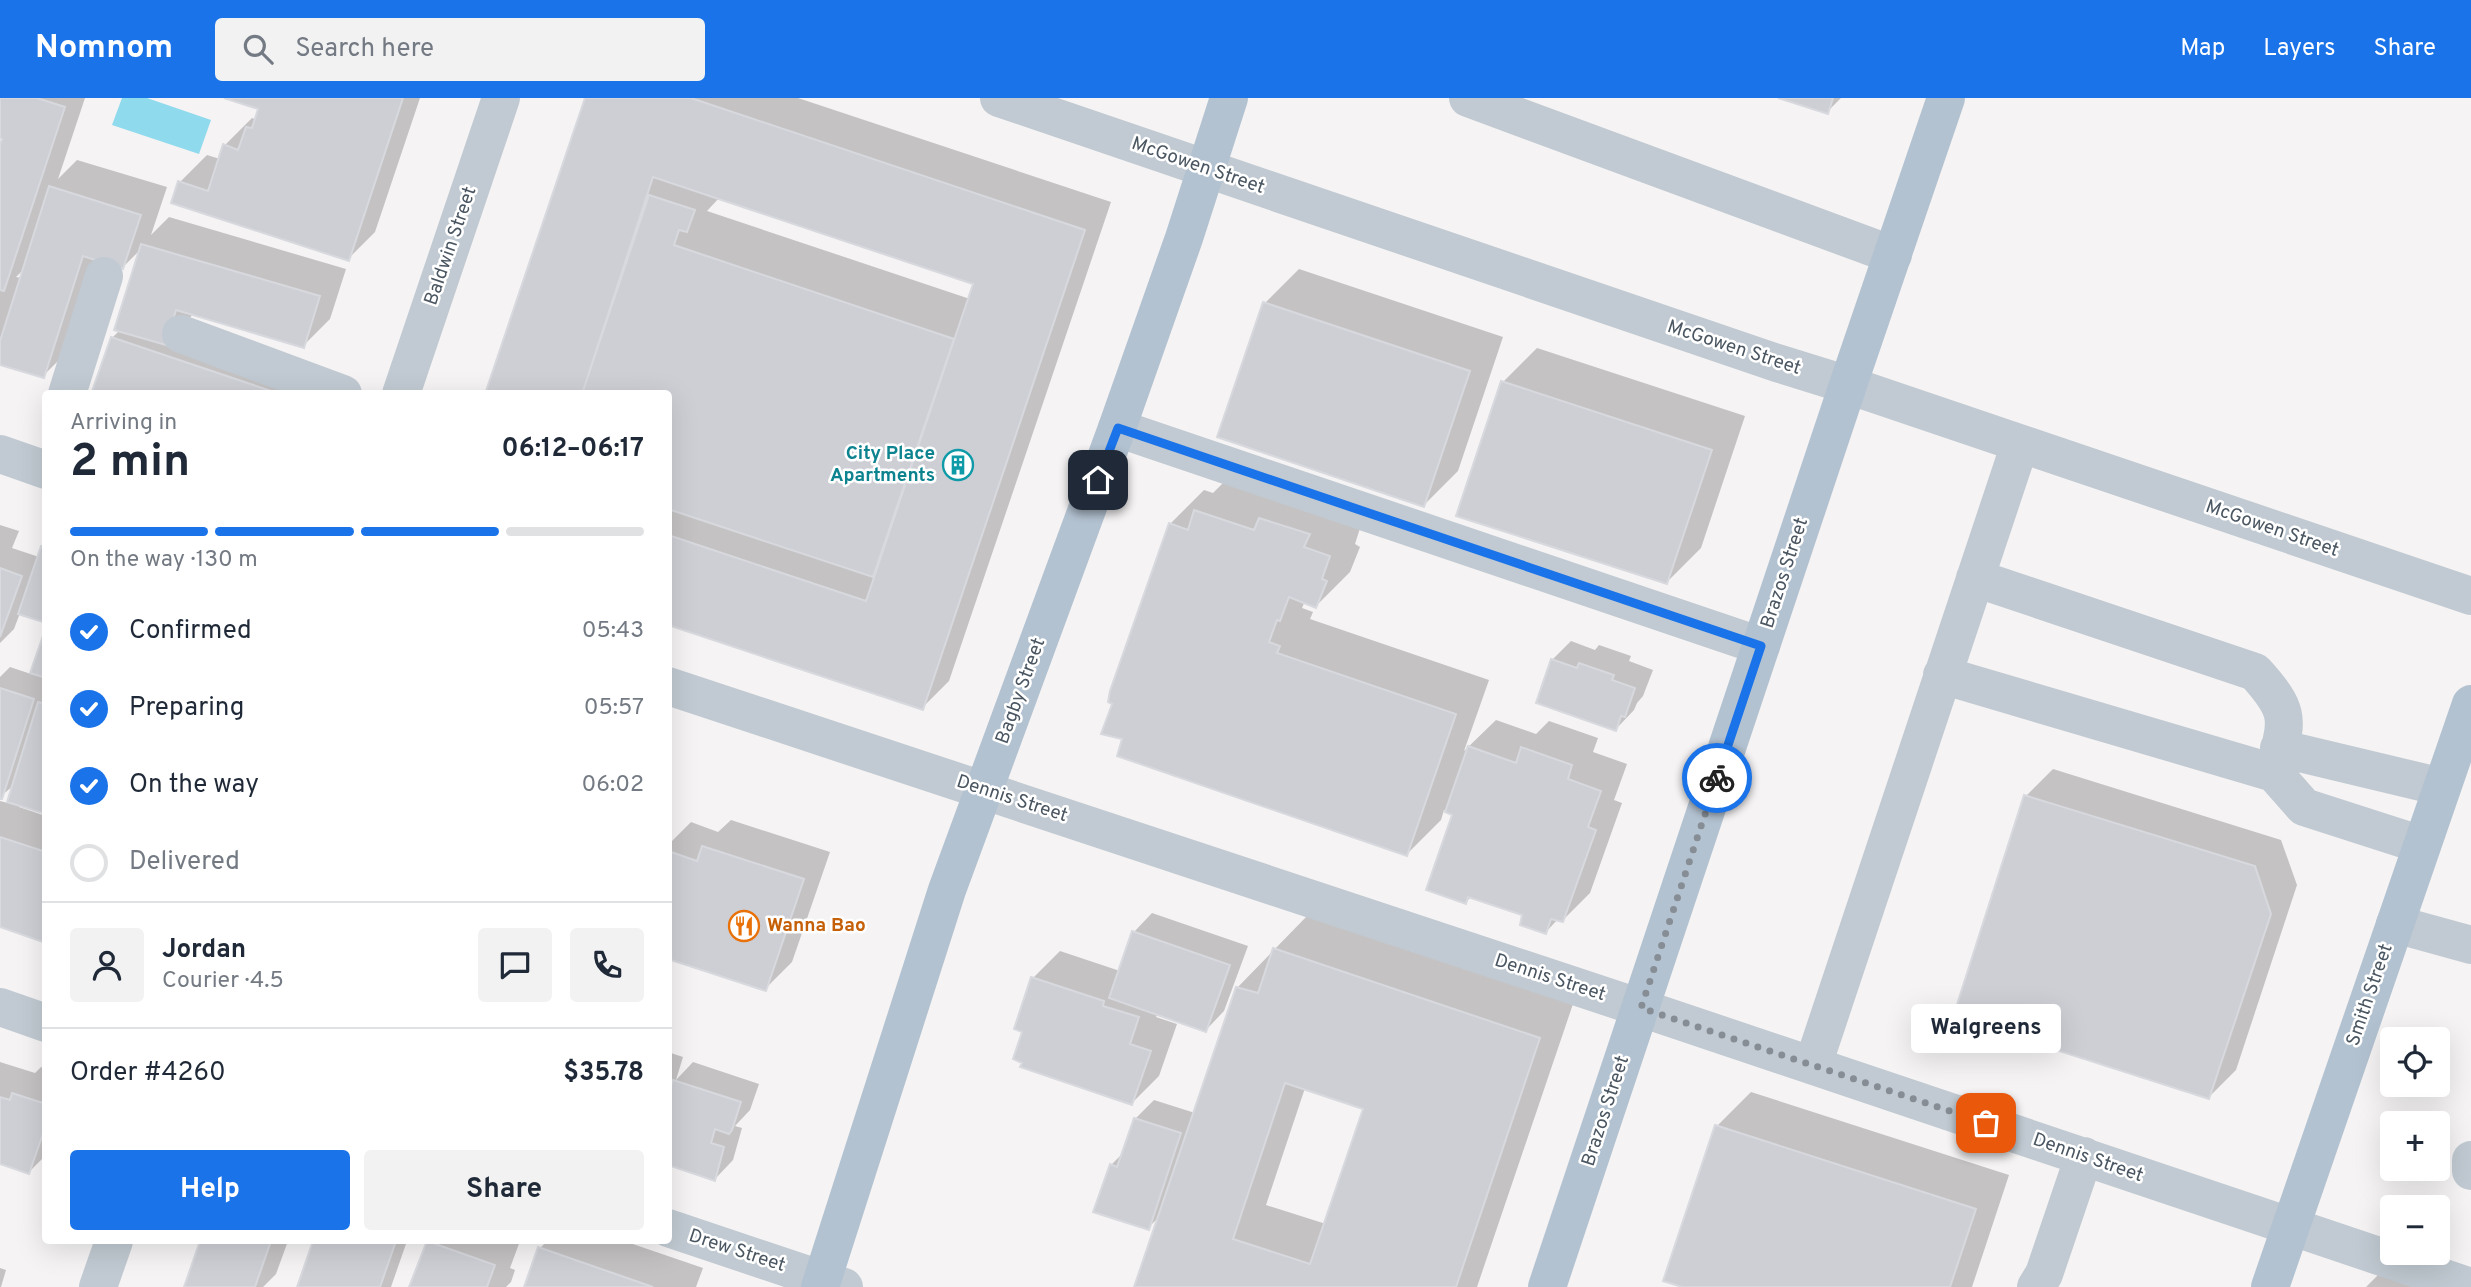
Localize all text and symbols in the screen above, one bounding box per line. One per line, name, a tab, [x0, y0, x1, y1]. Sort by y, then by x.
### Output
search box	[215, 18, 705, 81]
text: Nomnom	[35, 28, 173, 70]
icon: search	[239, 30, 277, 68]
text: Search here	[295, 33, 434, 66]
text: Map	[2180, 34, 2225, 64]
text: Layers	[2263, 34, 2335, 64]
text: Share	[2373, 34, 2436, 64]
street label: McGowen Street	[1128, 132, 1268, 200]
street label: Baldwin Street	[419, 183, 483, 309]
street label: McGowen Street	[1664, 315, 1804, 381]
text: Arriving in	[70, 409, 177, 438]
text: 06:12–06:17	[502, 433, 644, 466]
text: 2 min	[70, 434, 190, 493]
place label: City Place Apartments	[830, 442, 935, 488]
building icon: City Place Apartments	[941, 448, 975, 482]
pin	[1068, 450, 1128, 510]
icon: home	[1079, 461, 1117, 499]
street label: McGowen Street	[2202, 495, 2342, 563]
street label: Brazos Street	[1756, 515, 1814, 631]
text: On the way · 130 m	[70, 546, 258, 575]
icon: check	[70, 613, 108, 651]
text: Confirmed	[129, 615, 252, 648]
text: 05:43	[582, 617, 644, 646]
street label: Bagby Street	[991, 635, 1051, 747]
icon: check	[70, 690, 108, 728]
text: Preparing	[129, 692, 244, 725]
text: 05:57	[584, 694, 644, 723]
courier	[1682, 743, 1752, 813]
icon: bike	[1698, 759, 1736, 797]
icon: check	[70, 767, 108, 805]
text: On the way	[129, 769, 259, 802]
street label: Dennis Street	[953, 770, 1071, 828]
text: 06:02	[581, 771, 644, 800]
text: Delivered	[129, 846, 240, 879]
restaurant icon: Wanna Bao	[727, 909, 761, 943]
place label: Wanna Bao	[767, 914, 866, 938]
button: person	[70, 928, 144, 1002]
button: chat	[478, 928, 552, 1002]
button: phone	[570, 928, 644, 1002]
text: Jordan	[162, 934, 246, 967]
street label: Smith Street	[2341, 941, 2399, 1049]
street label: Dennis Street	[1491, 949, 1609, 1007]
text: Courier · 4.5	[162, 967, 284, 996]
callout: Walgreens	[1911, 1004, 2061, 1053]
text: Walgreens	[1930, 1014, 2042, 1043]
map controls	[2380, 1027, 2450, 1265]
button: locate	[2380, 1027, 2450, 1097]
street label: Brazos Street	[1577, 1053, 1635, 1169]
text: Order #4260	[70, 1057, 226, 1090]
text: $35.78	[563, 1057, 644, 1090]
pin	[1956, 1093, 2016, 1153]
icon: bag	[1967, 1104, 2005, 1142]
button: +	[2380, 1111, 2450, 1181]
street label: Dennis Street	[2030, 1128, 2146, 1188]
button: Help	[70, 1150, 350, 1230]
button: Share	[364, 1150, 644, 1230]
button: −	[2380, 1195, 2450, 1265]
street label: Drew Street	[686, 1224, 788, 1278]

